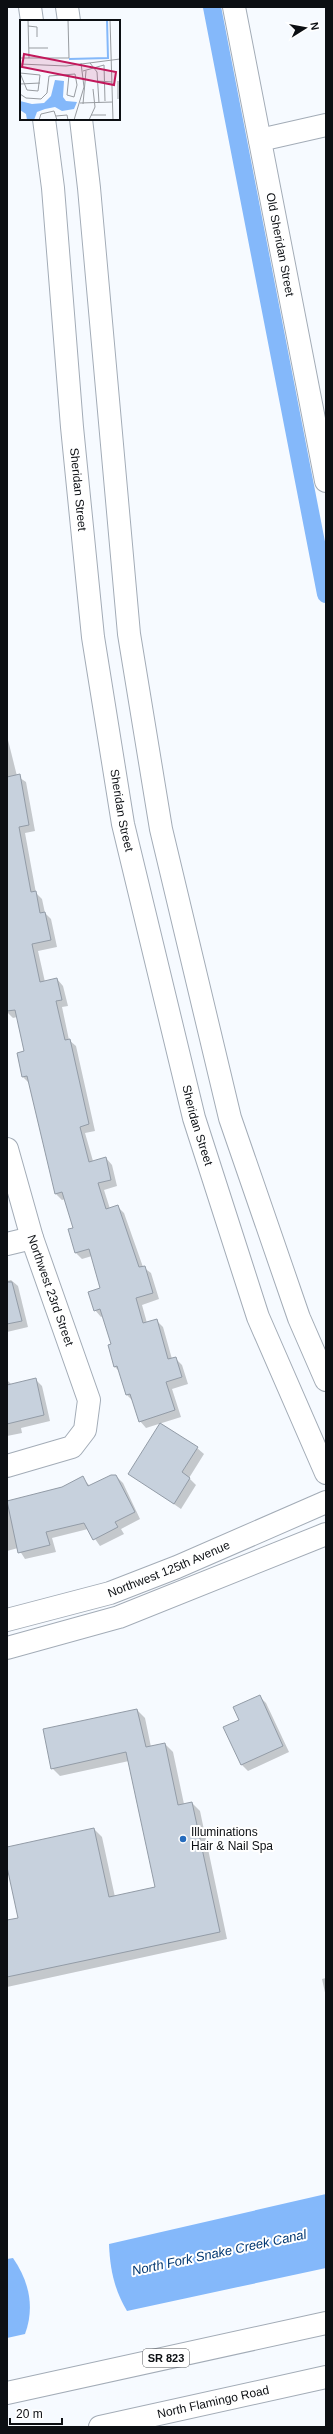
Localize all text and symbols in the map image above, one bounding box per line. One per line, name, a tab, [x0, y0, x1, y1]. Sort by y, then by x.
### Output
north arrow	[285, 8, 325, 48]
inset map	[20, 20, 120, 120]
text: N	[308, 21, 321, 31]
street label: Old Sheridan Street	[263, 191, 297, 298]
street label: Sheridan Street	[67, 447, 89, 532]
street label: Sheridan Street	[107, 768, 137, 853]
street label: Sheridan Street	[179, 1083, 216, 1168]
street label: Northwest 23rd Street	[24, 1233, 77, 1348]
street label: Northwest 125th Avenue	[106, 1538, 232, 1600]
place label: Illuminations Hair & Nail Spa	[191, 1825, 273, 1853]
marker: Illuminations Hair & Nail Spa	[178, 1834, 188, 1844]
water label: North Fork Snake Creek Canal	[131, 2226, 309, 2278]
road number: SR 823	[143, 2349, 189, 2367]
street label: North Flamingo Road	[156, 2383, 271, 2421]
scale bar	[10, 2400, 62, 2426]
text: 20 m	[16, 2407, 43, 2421]

